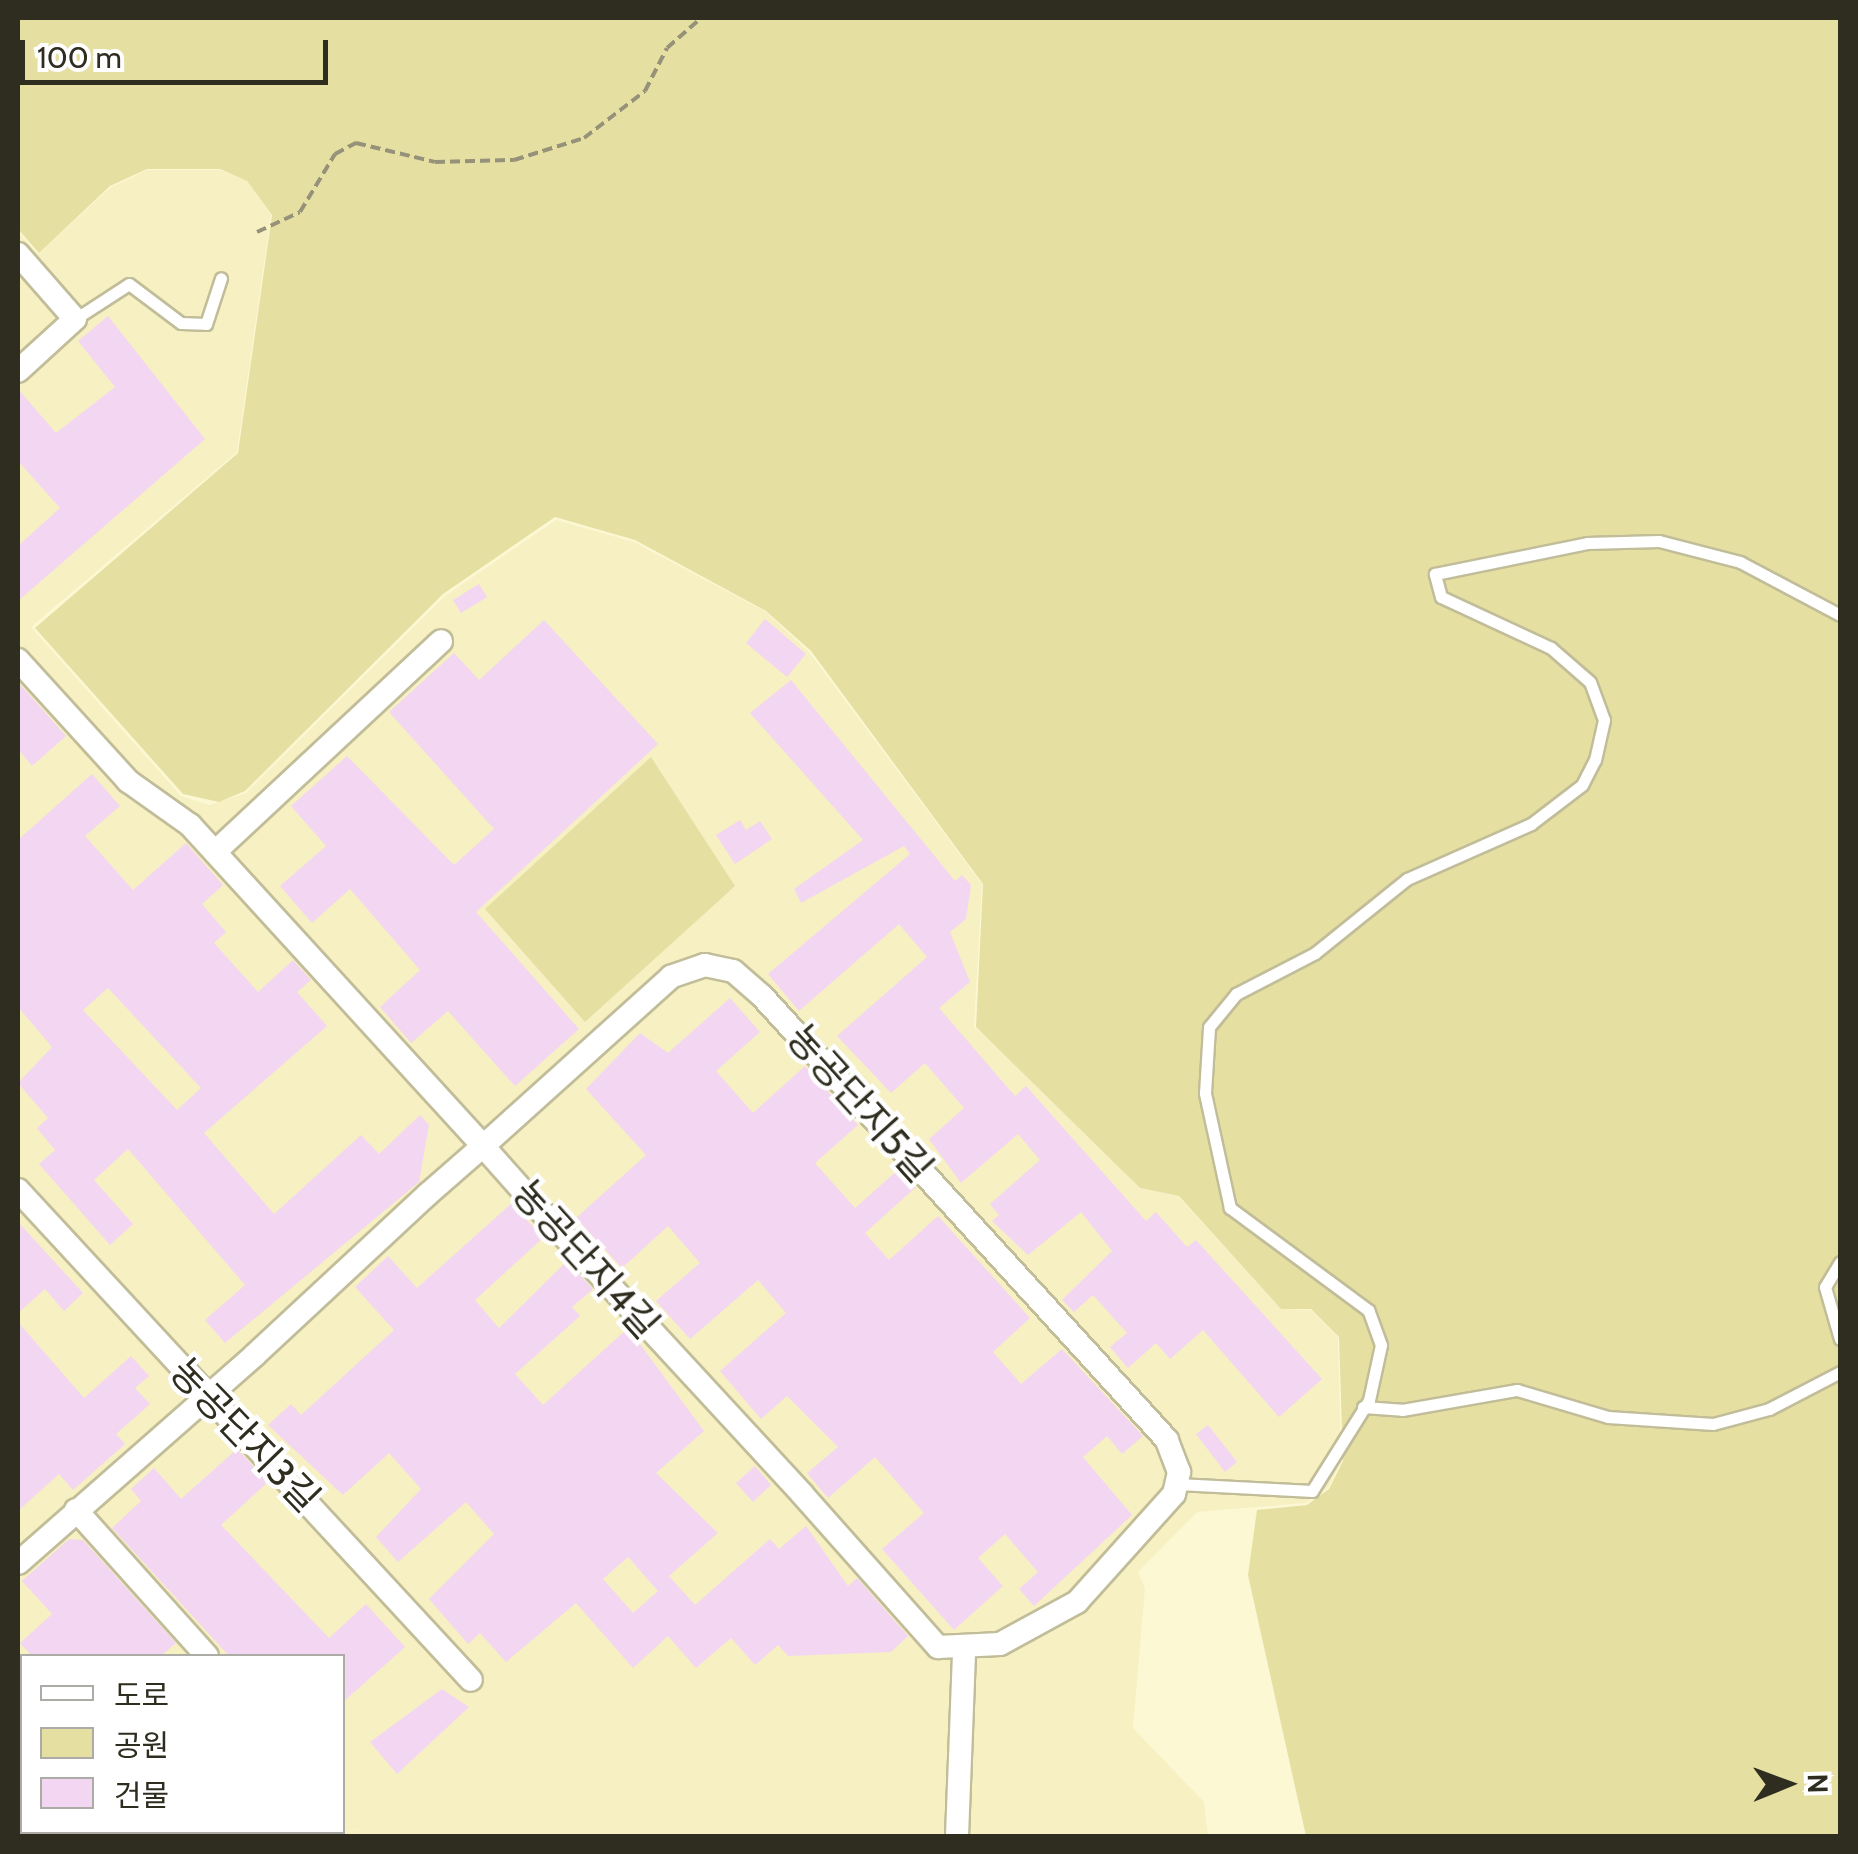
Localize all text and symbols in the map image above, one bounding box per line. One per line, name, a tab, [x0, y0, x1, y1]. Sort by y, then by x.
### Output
scale bar	[25, 20, 332, 82]
text: 100 m	[37, 39, 122, 76]
street label: 농공단지5길	[778, 1015, 942, 1191]
street label: 농공단지4길	[503, 1171, 669, 1347]
street label: 농공단지3길	[161, 1349, 329, 1521]
legend	[20, 1654, 345, 1834]
text: 도로	[114, 1677, 169, 1714]
text: 공원	[114, 1727, 169, 1764]
north arrow	[1738, 1734, 1838, 1834]
text: N	[1801, 1773, 1835, 1794]
text: 건물	[114, 1777, 169, 1814]

